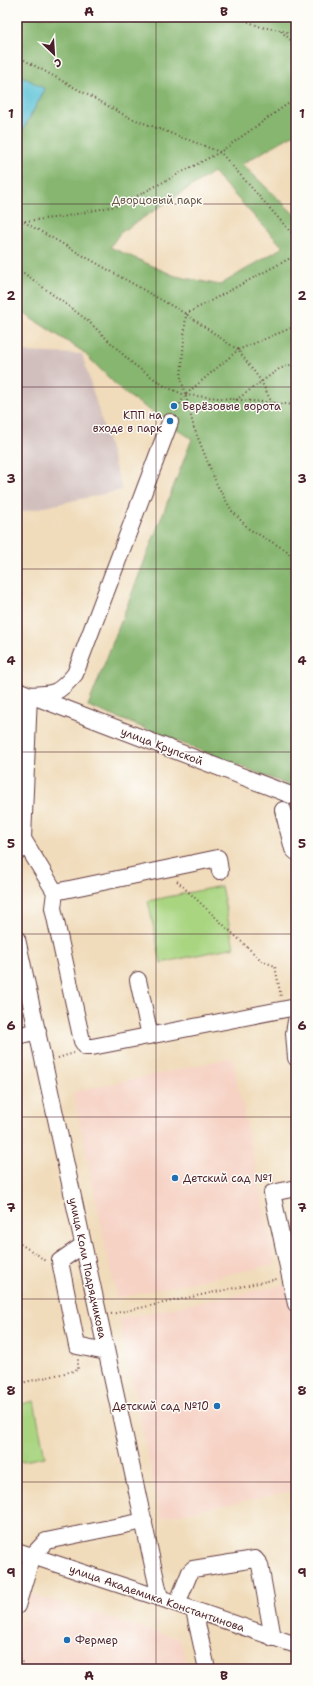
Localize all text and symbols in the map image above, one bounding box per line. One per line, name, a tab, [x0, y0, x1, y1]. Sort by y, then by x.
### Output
text: A	[84, 3, 94, 20]
text: B	[220, 3, 228, 20]
north arrow	[34, 34, 74, 74]
text: С	[52, 54, 64, 71]
text: 1	[8, 105, 14, 122]
text: 1	[299, 105, 305, 122]
park label: Дворцовый парк	[112, 193, 202, 208]
text: 2	[6, 287, 16, 304]
text: 2	[297, 287, 307, 304]
place label: Берёзовые ворота	[182, 399, 281, 414]
marker: Берёзовые ворота	[169, 401, 179, 411]
place label: КПП на входе в парк	[93, 408, 162, 436]
marker: КПП на входе в парк	[165, 416, 175, 426]
text: 3	[6, 470, 16, 487]
text: 3	[297, 470, 307, 487]
text: 4	[6, 652, 16, 669]
text: 4	[297, 652, 307, 669]
street label: улица Крупской	[118, 724, 205, 769]
text: 5	[7, 835, 15, 852]
text: 5	[298, 835, 306, 852]
text: 6	[6, 1017, 16, 1034]
text: 6	[297, 1017, 307, 1034]
place label: Детский сад №1	[183, 1171, 272, 1186]
marker: Детский сад №1	[170, 1173, 180, 1183]
street label: улица Коли Подрядчикова	[65, 1196, 110, 1340]
text: 7	[6, 1199, 16, 1216]
text: 7	[297, 1199, 307, 1216]
text: 8	[6, 1382, 16, 1399]
text: 8	[297, 1382, 307, 1399]
place label: Детский сад №10	[112, 1399, 209, 1414]
marker: Детский сад №10	[212, 1401, 222, 1411]
street label: улица Академика Константинова	[67, 1561, 247, 1636]
text: 9	[6, 1564, 16, 1581]
text: 9	[297, 1564, 307, 1581]
place label: Фермер	[75, 1633, 118, 1648]
marker: Фермер	[62, 1635, 72, 1645]
text: A	[84, 1667, 94, 1684]
text: B	[220, 1667, 228, 1684]

